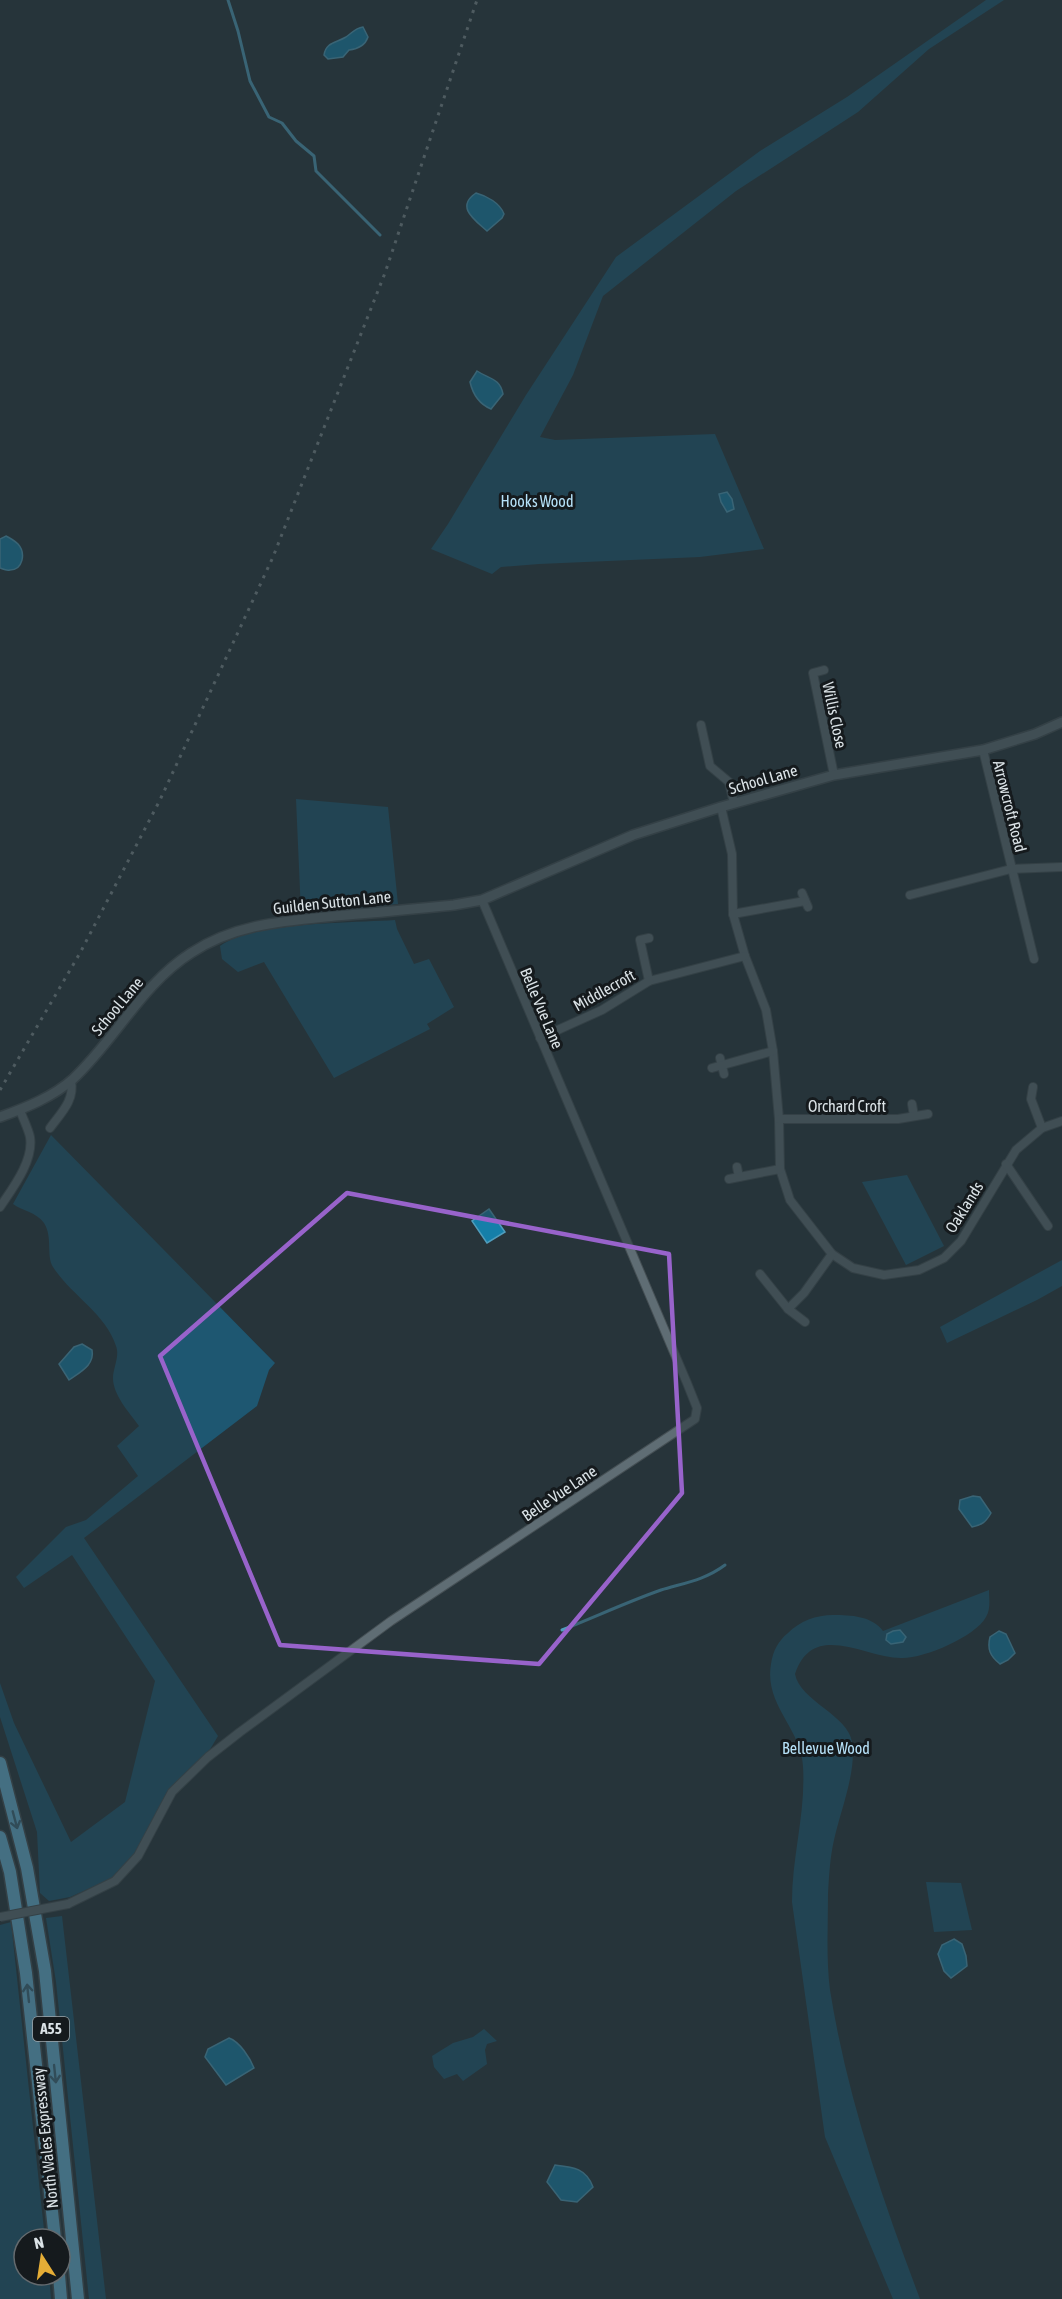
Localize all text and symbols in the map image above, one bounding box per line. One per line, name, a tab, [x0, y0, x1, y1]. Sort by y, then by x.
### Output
park label: Hooks Wood	[501, 492, 573, 510]
street label: Willis Close	[819, 680, 851, 750]
street label: Arrowcroft Road	[990, 758, 1030, 854]
street label: School Lane	[727, 761, 799, 797]
street label: Guilden Sutton Lane	[272, 887, 392, 917]
street label: Belle Vue Lane	[517, 965, 567, 1051]
street label: Middlecroft	[570, 965, 638, 1014]
street label: School Lane	[87, 973, 147, 1039]
street label: Orchard Croft	[808, 1097, 886, 1115]
street label: Oaklands	[941, 1178, 987, 1236]
street label: Belle Vue Lane	[518, 1461, 600, 1525]
park label: Bellevue Wood	[782, 1739, 870, 1757]
one-way arrow	[9, 1810, 21, 1829]
one-way arrow	[23, 1984, 34, 2003]
road number: A55	[33, 2017, 69, 2041]
one-way arrow	[50, 2064, 61, 2084]
street label: North Wales Expressway	[29, 2066, 62, 2209]
north arrow	[12, 2227, 72, 2287]
text: N	[32, 2233, 45, 2252]

